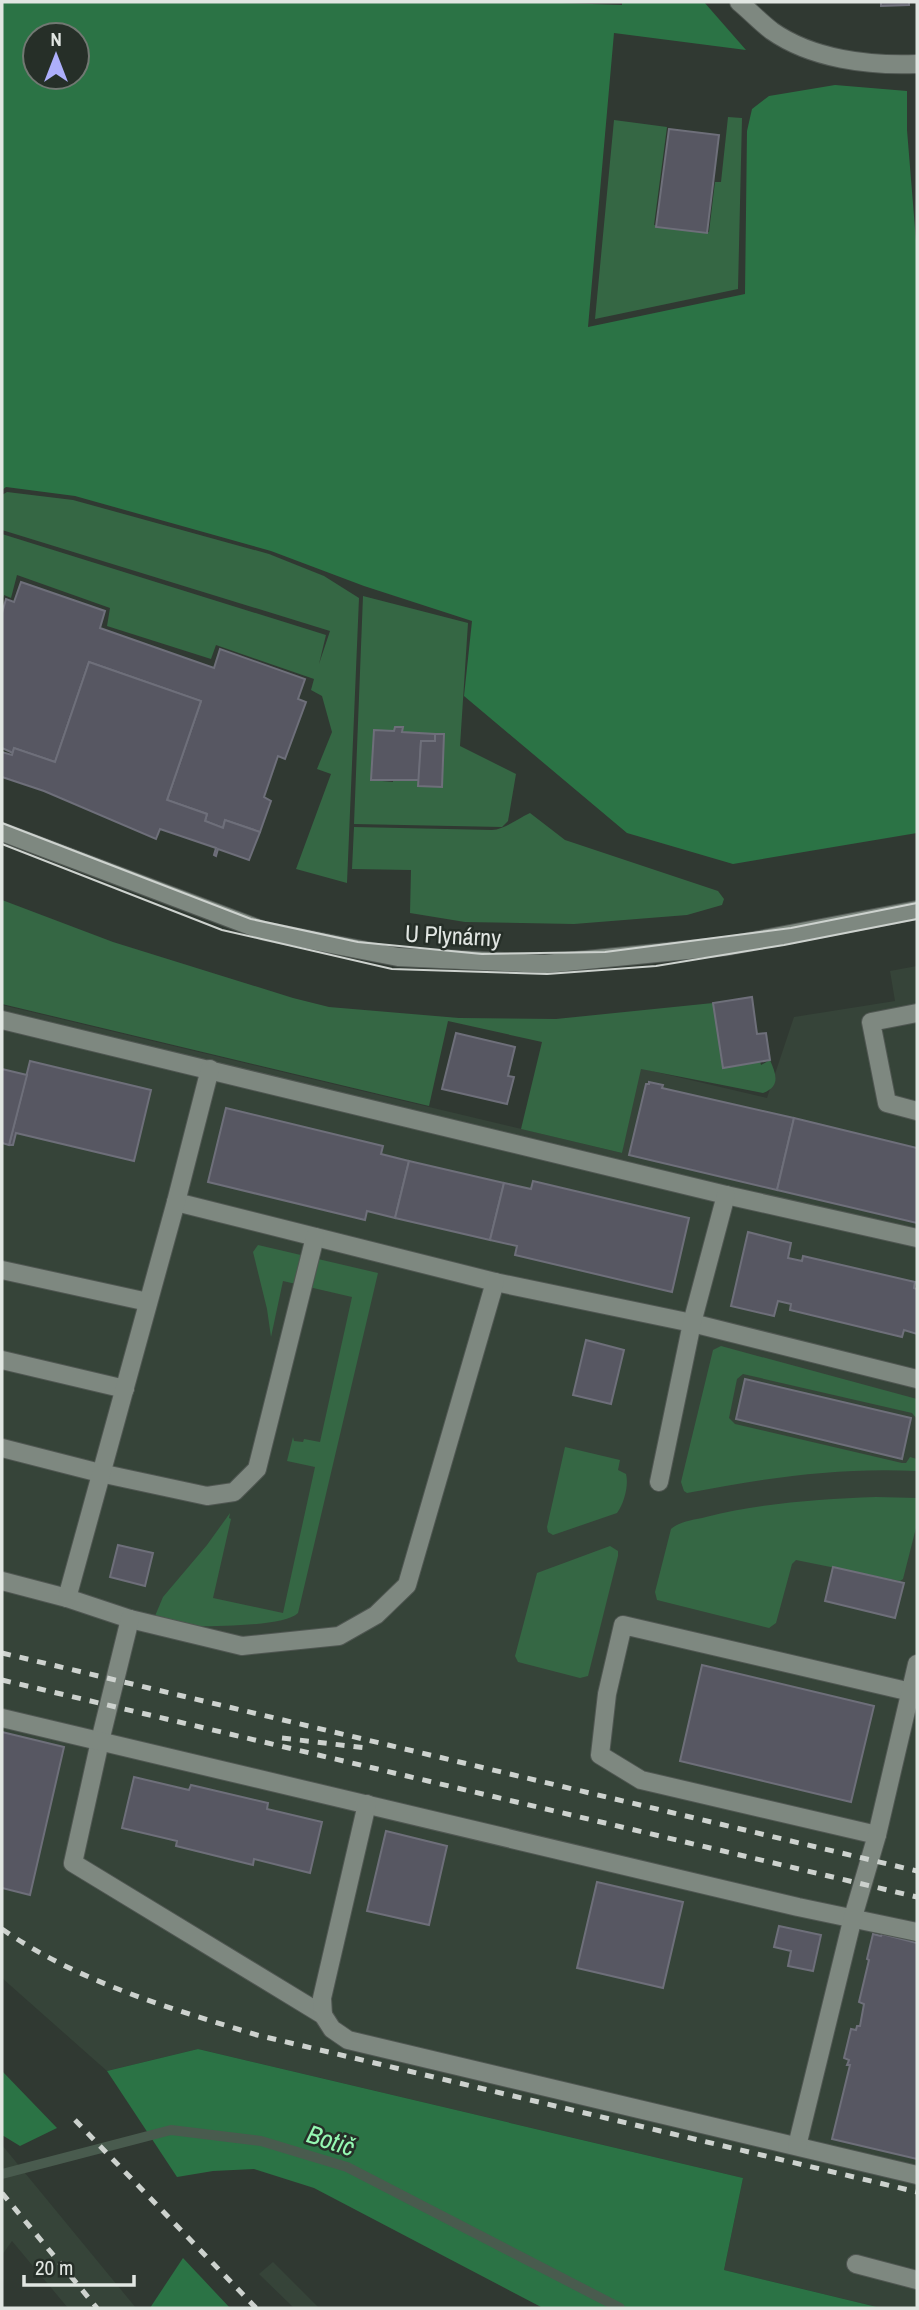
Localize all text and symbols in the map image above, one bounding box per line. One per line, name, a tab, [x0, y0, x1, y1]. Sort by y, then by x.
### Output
north arrow	[21, 21, 91, 91]
text: N	[50, 26, 62, 52]
street label: U Plynárny	[404, 917, 502, 954]
water label: Botič	[302, 2116, 360, 2164]
scale bar	[24, 2244, 135, 2288]
text: 20 m	[35, 2253, 73, 2282]

